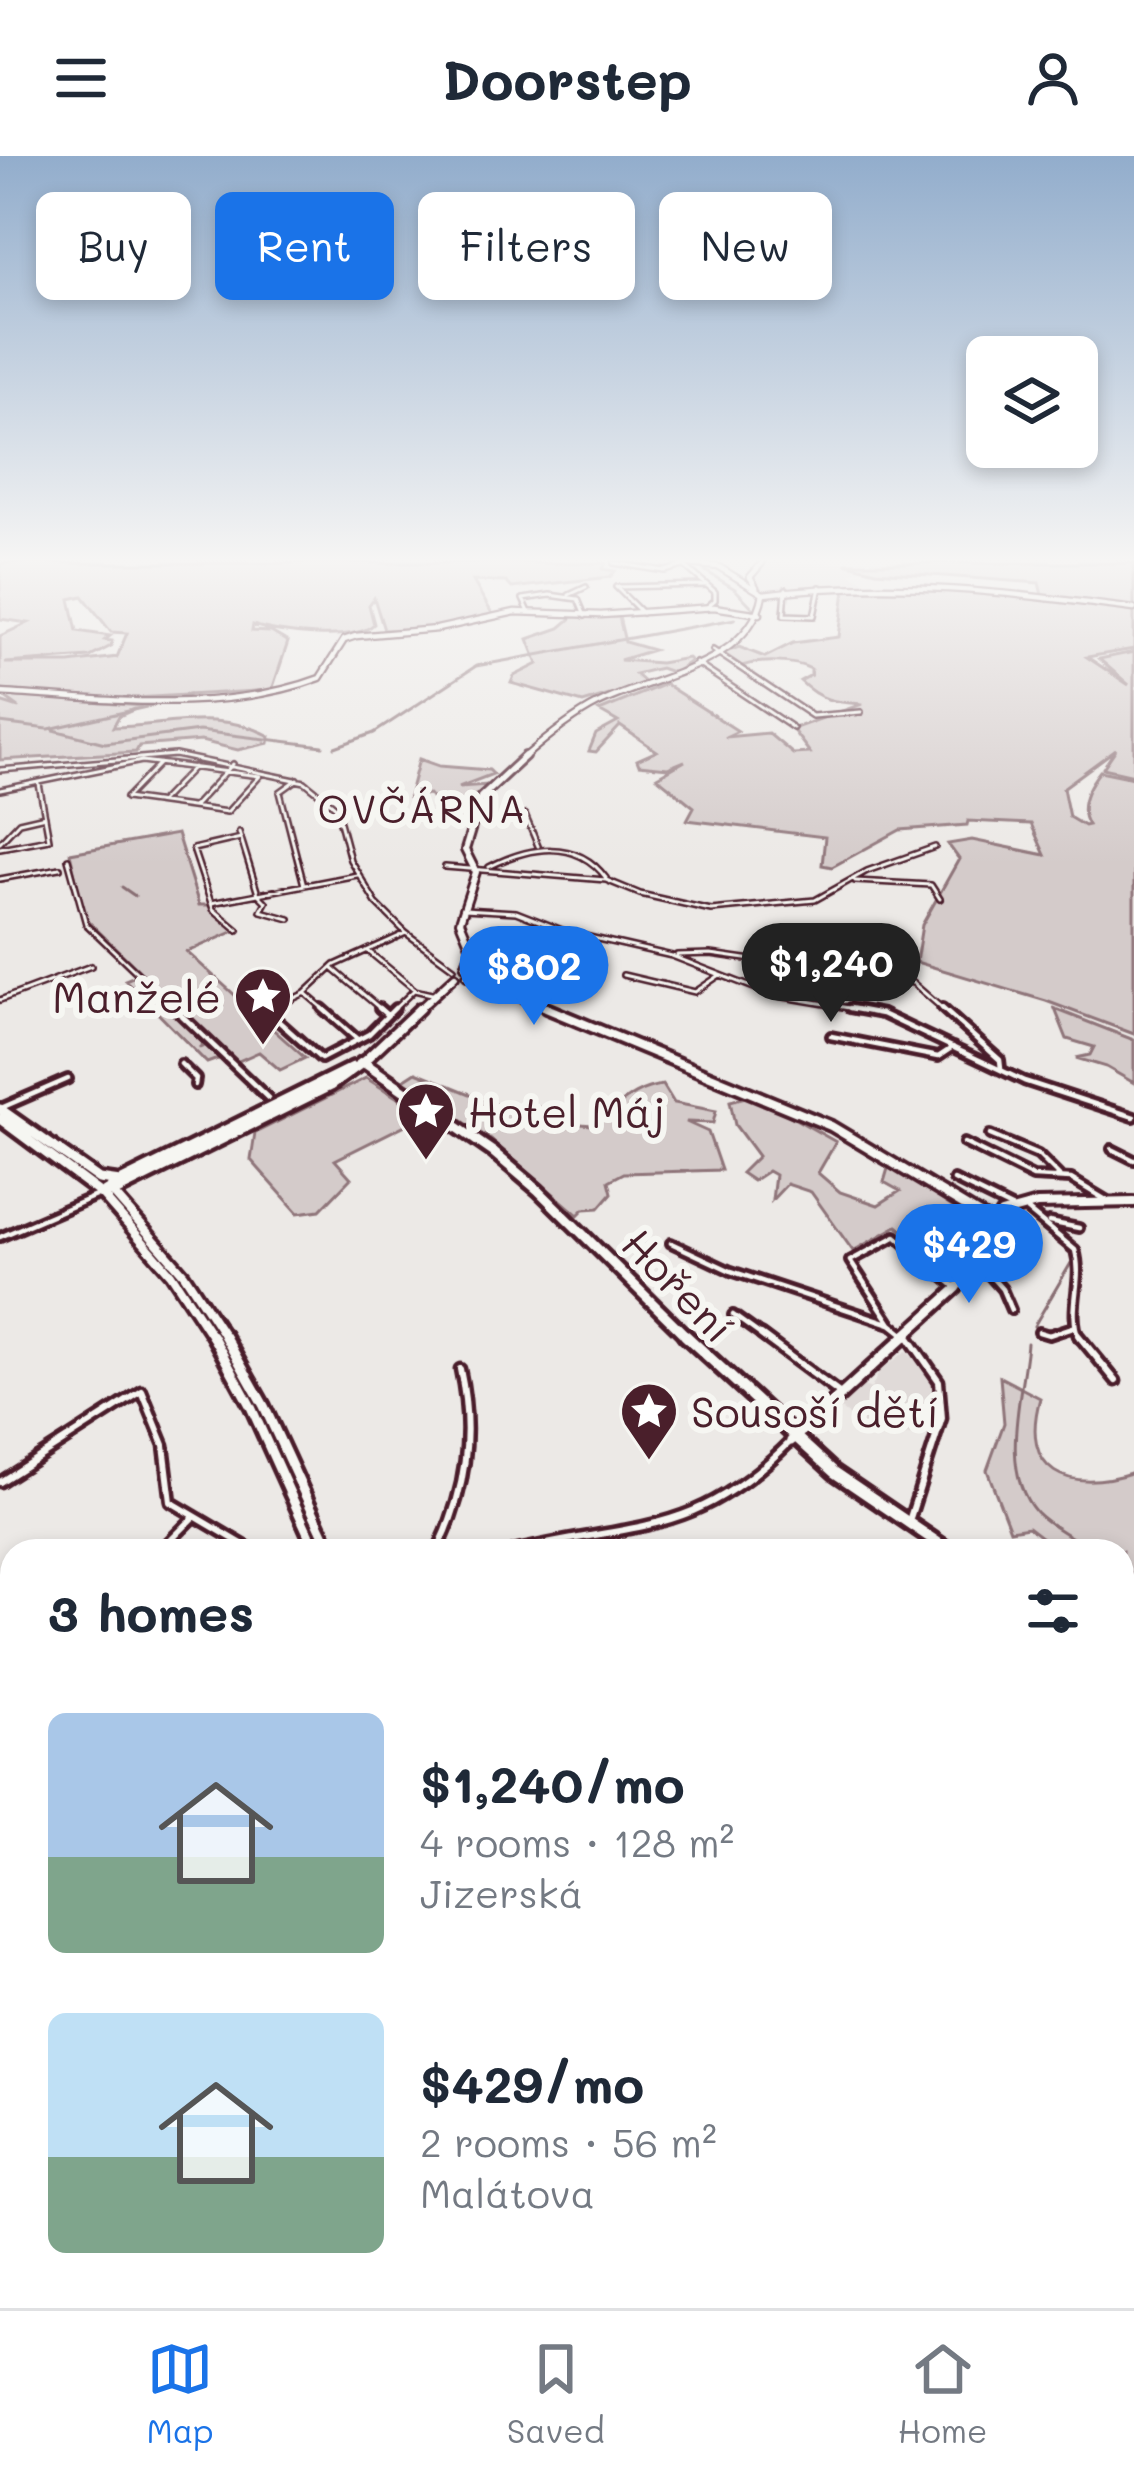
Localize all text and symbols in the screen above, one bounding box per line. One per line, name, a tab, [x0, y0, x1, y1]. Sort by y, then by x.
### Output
text: Doorstep	[442, 43, 692, 114]
icon: menu	[48, 45, 114, 111]
icon: person	[1020, 45, 1086, 111]
chip: Buy	[36, 192, 191, 300]
chip: Rent	[215, 192, 394, 300]
chip: Filters	[418, 192, 635, 300]
chip: New	[659, 192, 832, 300]
map controls	[966, 336, 1098, 468]
button: layers	[966, 336, 1098, 468]
district label: OVČÁRNA	[317, 782, 529, 833]
pin: $1,240	[733, 923, 929, 1025]
pin: $802	[463, 926, 605, 1028]
text: $1,240	[769, 936, 893, 987]
text: $802	[486, 939, 582, 990]
place icon: Manželé	[232, 965, 294, 1047]
place label: Manželé	[52, 969, 221, 1024]
place icon: Hotel Máj	[395, 1080, 457, 1162]
place label: Hotel Máj	[468, 1084, 665, 1139]
pin: $429	[898, 1204, 1040, 1306]
street label: Hoření	[611, 1216, 747, 1354]
text: $429	[922, 1217, 1016, 1268]
place icon: Sousoší dětí	[618, 1380, 680, 1462]
place label: Sousoší dětí	[691, 1384, 939, 1439]
text: 3 homes	[48, 1578, 254, 1645]
icon: filters	[1020, 1578, 1086, 1644]
text: $1,240/mo	[420, 1749, 685, 1816]
icon: home	[144, 1761, 288, 1905]
text: 4 rooms · 128 m²	[420, 1816, 734, 1867]
text: Jizerská	[420, 1867, 583, 1918]
text: $429/mo	[420, 2049, 644, 2116]
icon: home	[144, 2061, 288, 2205]
text: 2 rooms · 56 m²	[420, 2116, 717, 2167]
text: Malátova	[420, 2167, 595, 2218]
tab: Map	[146, 2336, 214, 2451]
tab: Saved	[507, 2336, 605, 2451]
tab: Home	[898, 2336, 987, 2451]

